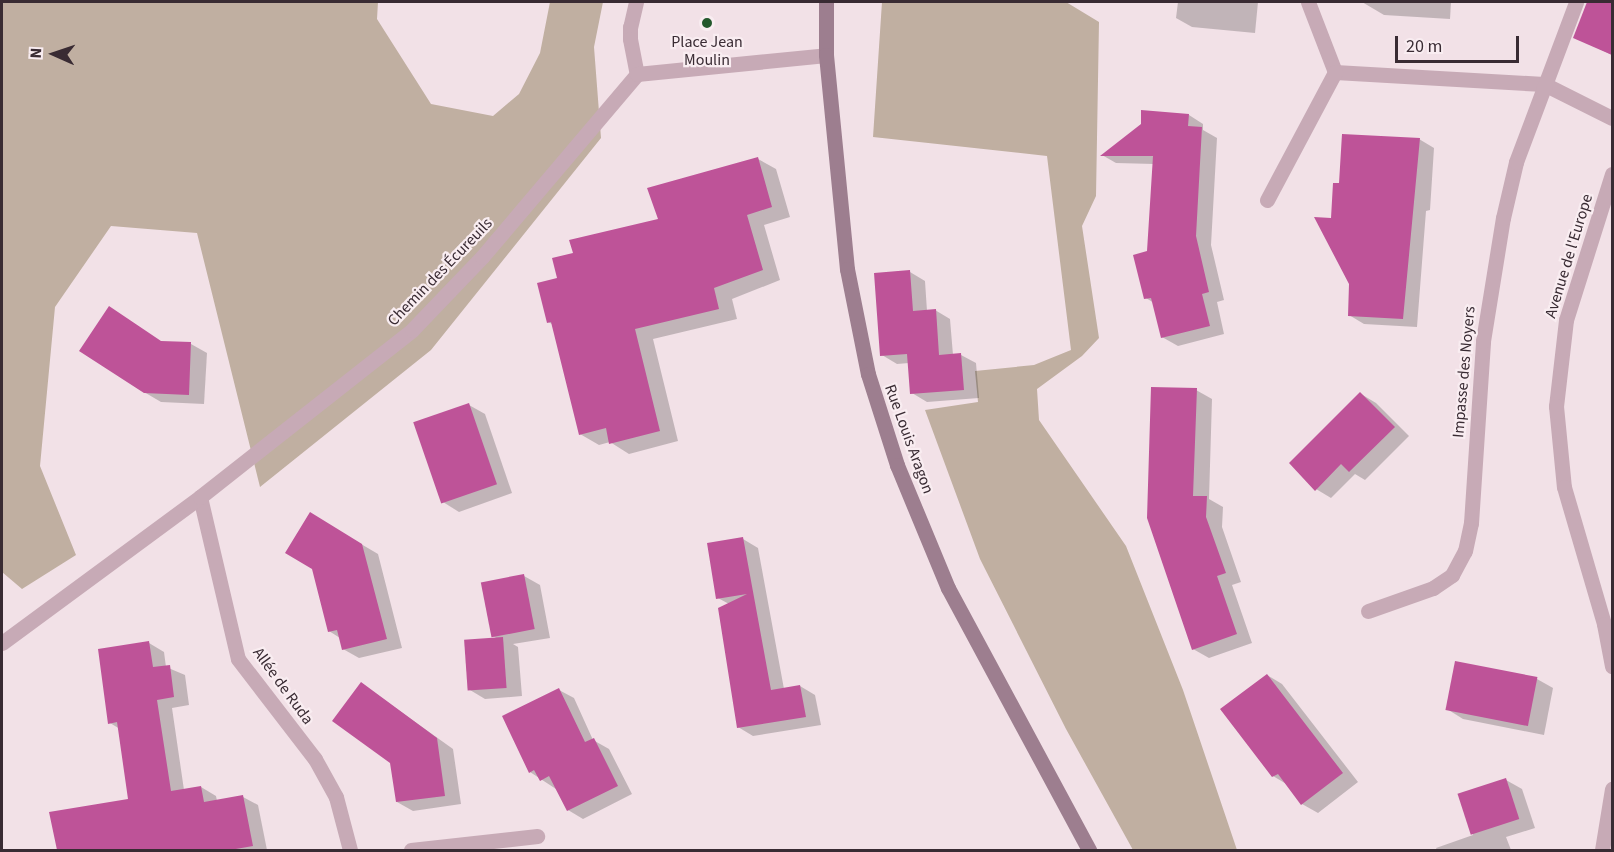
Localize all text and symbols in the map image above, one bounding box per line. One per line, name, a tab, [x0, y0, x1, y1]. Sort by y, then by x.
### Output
marker: Place Jean Moulin	[700, 16, 714, 30]
north arrow	[24, 24, 84, 84]
scale bar	[1398, 24, 1522, 62]
place label: Place Jean Moulin	[671, 32, 743, 70]
text: 20 m	[1406, 34, 1442, 59]
text: N	[25, 47, 47, 59]
street label: Avenue de l'Europe	[1541, 192, 1597, 320]
street label: Chemin des Écureuils	[384, 214, 496, 330]
street label: Impasse des Noyers	[1449, 305, 1479, 439]
street label: Rue Louis Aragon	[880, 382, 938, 496]
street label: Allée de Ruda	[249, 644, 317, 728]

